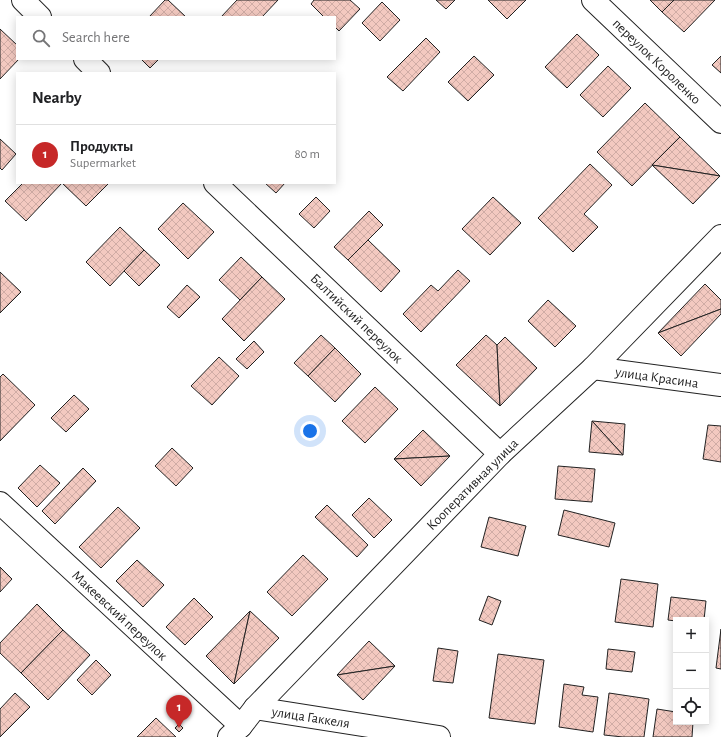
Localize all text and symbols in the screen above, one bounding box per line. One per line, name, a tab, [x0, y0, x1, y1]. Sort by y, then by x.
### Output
search box	[16, 16, 336, 60]
street label: переулок Короленко	[610, 16, 703, 107]
icon: search	[30, 27, 52, 49]
text: Search here	[62, 30, 130, 45]
text: Nearby	[32, 89, 82, 106]
text: Продукты	[70, 139, 133, 154]
text: 1	[43, 148, 47, 161]
text: 80 m	[294, 148, 320, 161]
text: Supermarket	[70, 157, 136, 170]
street label: Балтийский переулок	[307, 271, 406, 367]
street label: улица Красина	[613, 365, 700, 391]
your location	[300, 421, 320, 441]
street label: Кооперативная улица	[424, 436, 522, 533]
street label: Макеевский переулок	[69, 568, 170, 664]
map controls	[673, 617, 709, 725]
button: +	[673, 617, 709, 653]
button: −	[673, 653, 709, 689]
button: locate	[673, 689, 709, 725]
pin: 1	[166, 695, 192, 728]
street label: улица Гаккеля	[270, 705, 351, 731]

